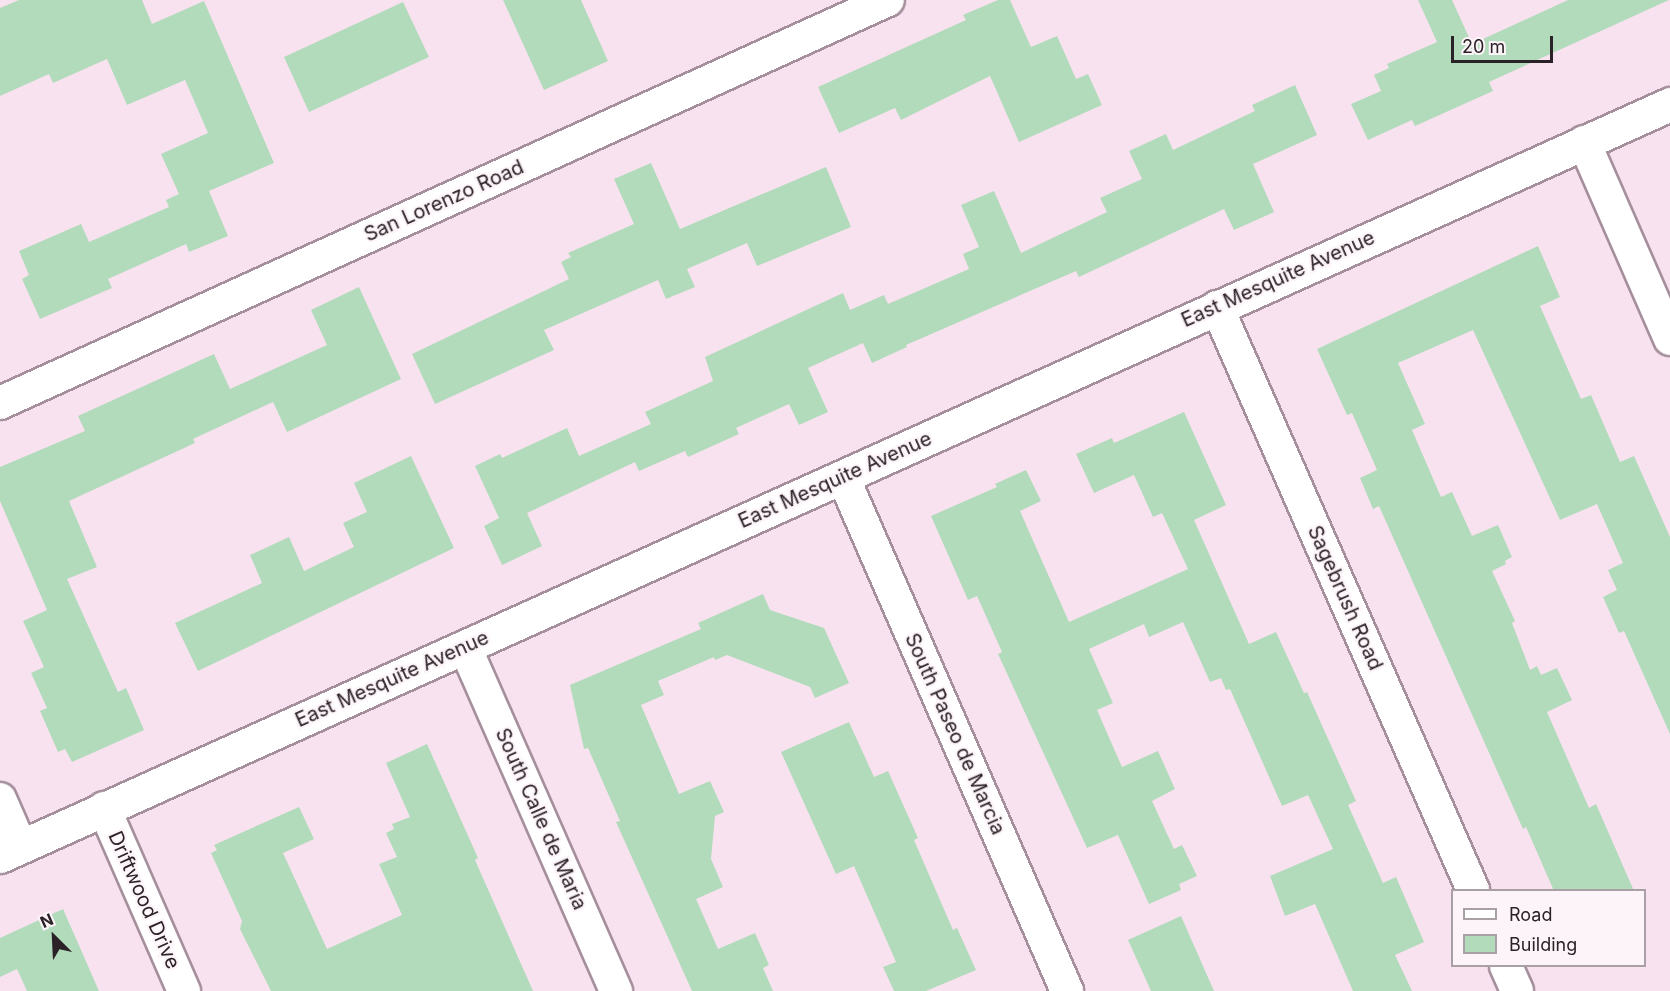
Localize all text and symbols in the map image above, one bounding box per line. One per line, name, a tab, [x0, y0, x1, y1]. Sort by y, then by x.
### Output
scale bar	[1454, 24, 1556, 62]
text: 20 m	[1462, 36, 1505, 57]
street label: San Lorenzo Road	[361, 155, 527, 247]
street label: East Mesquite Avenue	[1178, 226, 1378, 332]
street label: East Mesquite Avenue	[735, 427, 935, 533]
street label: Sagebrush Road	[1302, 522, 1388, 674]
street label: East Mesquite Avenue	[292, 626, 492, 732]
street label: South Paseo de Marcia	[900, 630, 1010, 838]
street label: South Calle de Maria	[490, 724, 592, 914]
street label: Driftwood Drive	[103, 827, 185, 973]
legend	[1451, 889, 1646, 967]
text: Road	[1509, 904, 1552, 925]
north arrow	[24, 907, 84, 967]
text: N	[37, 909, 56, 932]
text: Building	[1509, 934, 1577, 955]

